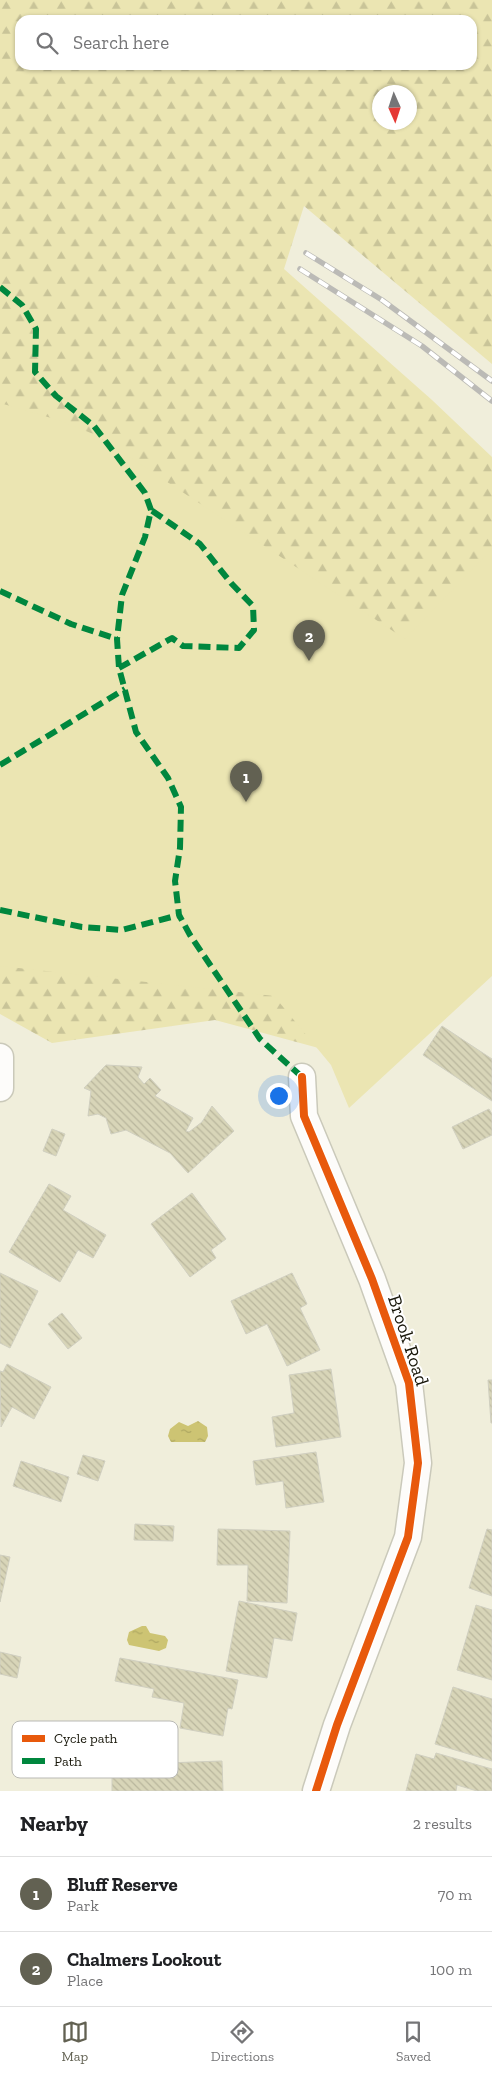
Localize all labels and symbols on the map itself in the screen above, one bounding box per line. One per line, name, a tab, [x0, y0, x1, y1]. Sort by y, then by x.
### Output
north arrow	[372, 85, 417, 130]
pin: 2	[293, 620, 325, 661]
pin: 1	[230, 761, 262, 802]
your location	[266, 1083, 292, 1109]
street label: Brook Road	[383, 1292, 434, 1389]
legend	[12, 1721, 178, 1778]
text: Cycle path	[54, 1730, 118, 1747]
text: Path	[54, 1753, 82, 1770]

